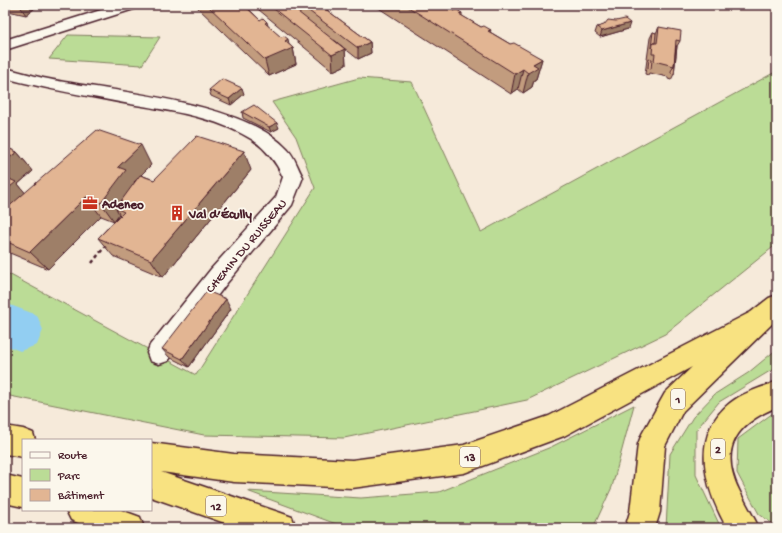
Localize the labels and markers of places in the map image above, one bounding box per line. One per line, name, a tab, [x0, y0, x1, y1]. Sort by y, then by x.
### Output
office icon: Adeneo	[81, 194, 99, 212]
place label: Adeneo	[101, 198, 144, 213]
building icon: Val d’Écully	[168, 204, 186, 222]
place label: Val d’Écully	[188, 207, 252, 223]

